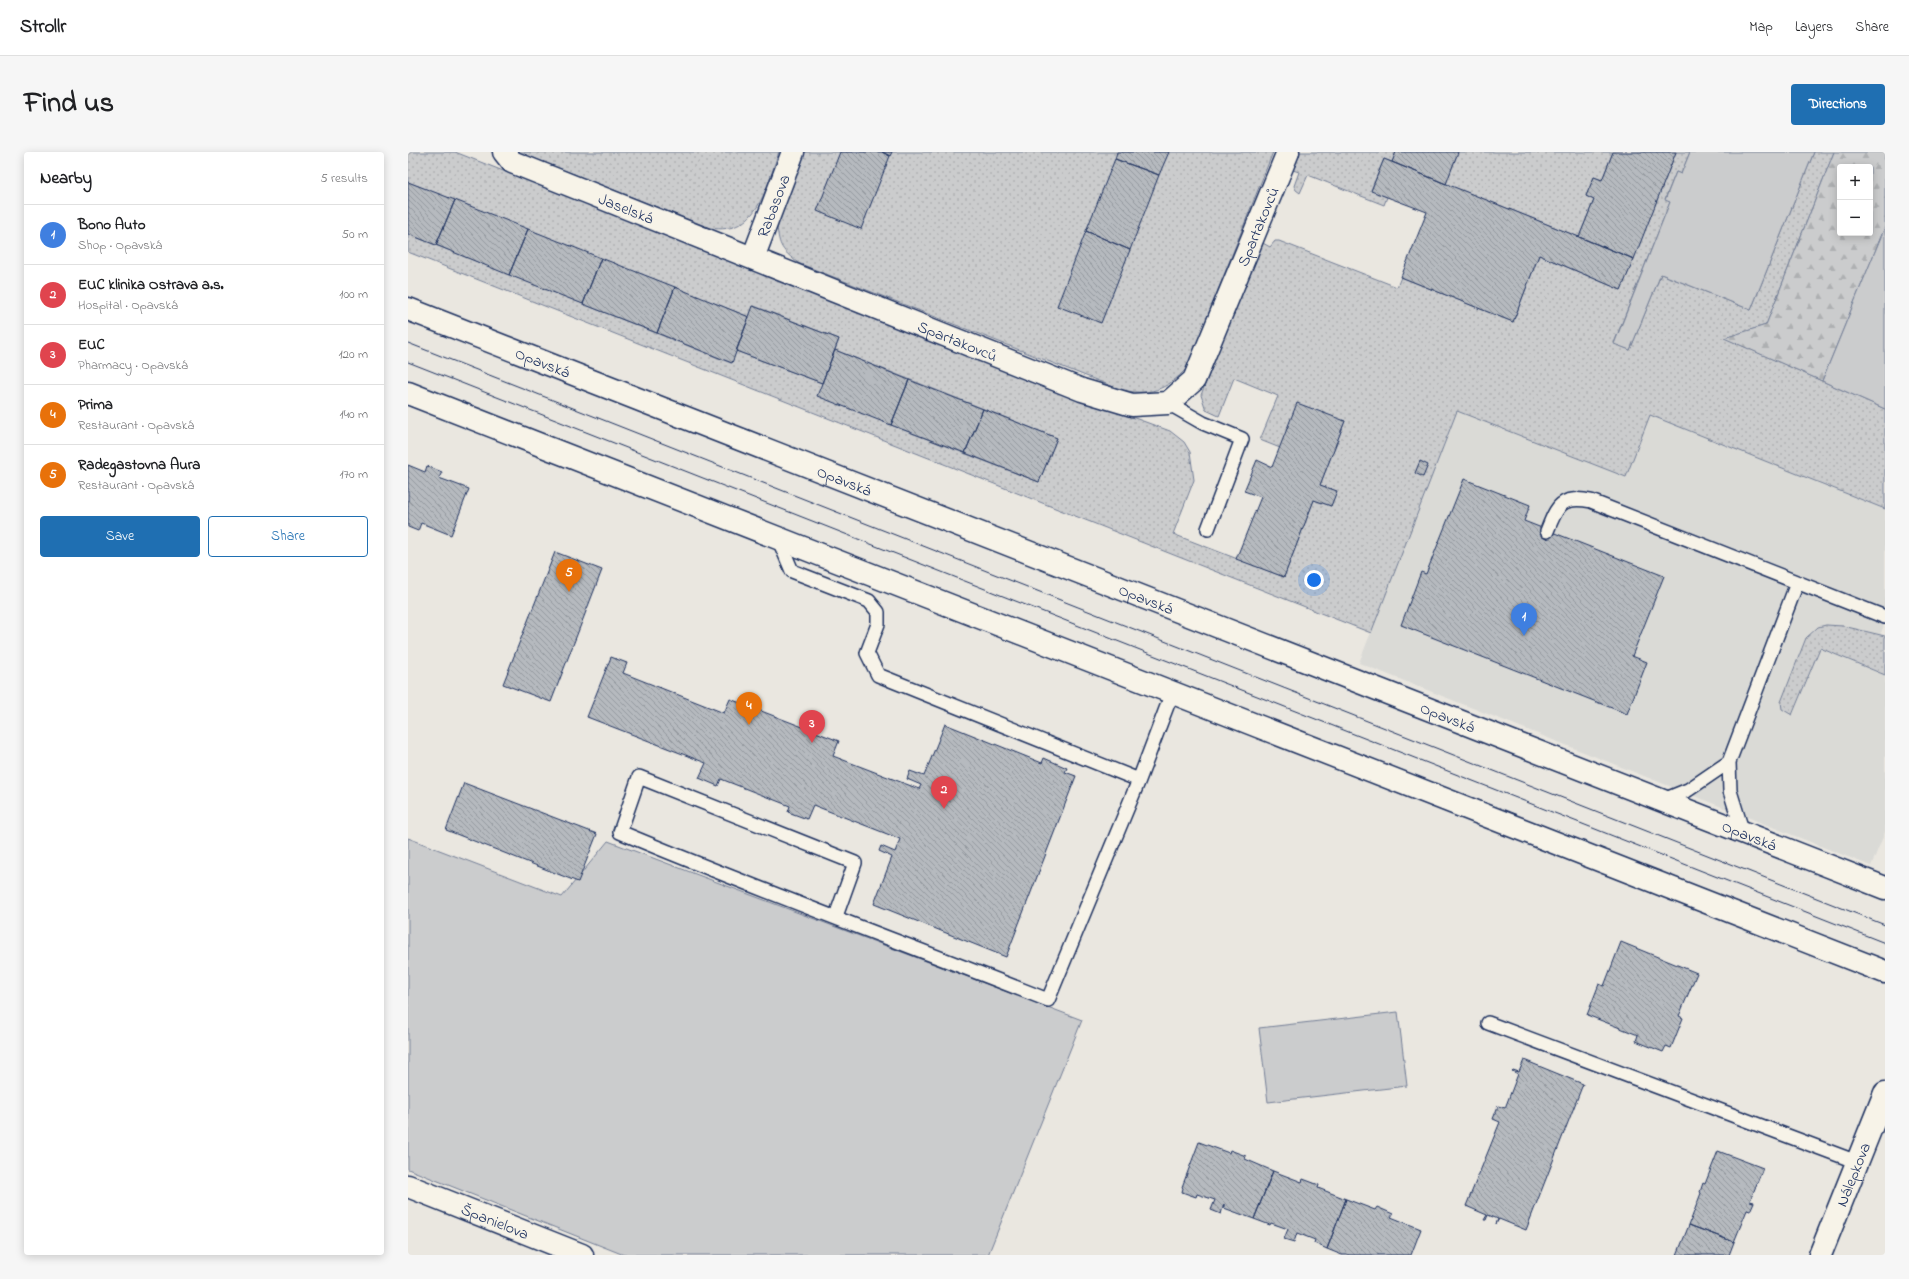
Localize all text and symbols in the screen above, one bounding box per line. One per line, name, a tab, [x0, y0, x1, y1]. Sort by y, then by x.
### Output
text: Strollr	[20, 14, 66, 41]
text: Map	[1749, 17, 1773, 38]
text: Layers	[1795, 17, 1833, 38]
text: Share	[1855, 17, 1889, 38]
text: Find us	[24, 84, 114, 125]
button: Directions	[1791, 84, 1885, 125]
map controls	[1837, 164, 1873, 236]
button: +	[1837, 164, 1873, 200]
text: Nearby	[40, 166, 92, 191]
text: 5 results	[320, 169, 368, 188]
street label: Rabasova	[752, 171, 798, 241]
street label: Spartakovců	[1232, 183, 1286, 271]
street label: Jaselská	[594, 188, 657, 231]
button: −	[1837, 200, 1873, 236]
text: Bono Auto	[78, 214, 145, 236]
text: 1	[51, 225, 55, 244]
text: 50 m	[342, 225, 368, 244]
text: Shop · Opavská	[78, 236, 162, 255]
text: EUC klinika Ostrava a.s.	[78, 274, 224, 296]
text: 2	[50, 285, 56, 304]
text: 100 m	[339, 285, 368, 304]
text: Hospital · Opavská	[78, 296, 178, 315]
street label: Spartakovců	[913, 315, 1001, 369]
text: EUC	[78, 334, 105, 356]
street label: Opavská	[511, 342, 573, 385]
text: 3	[50, 345, 56, 364]
text: 120 m	[338, 345, 368, 364]
text: Pharmacy · Opavská	[78, 356, 188, 375]
text: Prima	[78, 394, 113, 416]
text: 4	[50, 405, 56, 424]
text: 140 m	[340, 405, 368, 424]
text: Restaurant · Opavská	[78, 416, 194, 435]
text: Radegastovna Aura	[78, 454, 200, 476]
street label: Opavská	[813, 460, 875, 504]
text: 5	[49, 465, 57, 484]
text: 170 m	[340, 465, 368, 484]
text: Restaurant · Opavská	[78, 476, 194, 495]
button: Save	[40, 516, 200, 557]
button: Share	[208, 516, 368, 557]
pin: 5	[556, 559, 582, 592]
your location	[1304, 570, 1324, 590]
street label: Opavská	[1114, 579, 1177, 622]
pin: 1	[1511, 603, 1537, 636]
pin: 4	[736, 692, 762, 725]
street label: Opavská	[1416, 697, 1478, 740]
pin: 3	[799, 710, 825, 743]
pin: 2	[931, 776, 957, 809]
street label: Opavská	[1718, 815, 1780, 858]
street label: Nálepkova	[1831, 1139, 1878, 1211]
street label: Španielova	[457, 1198, 532, 1247]

